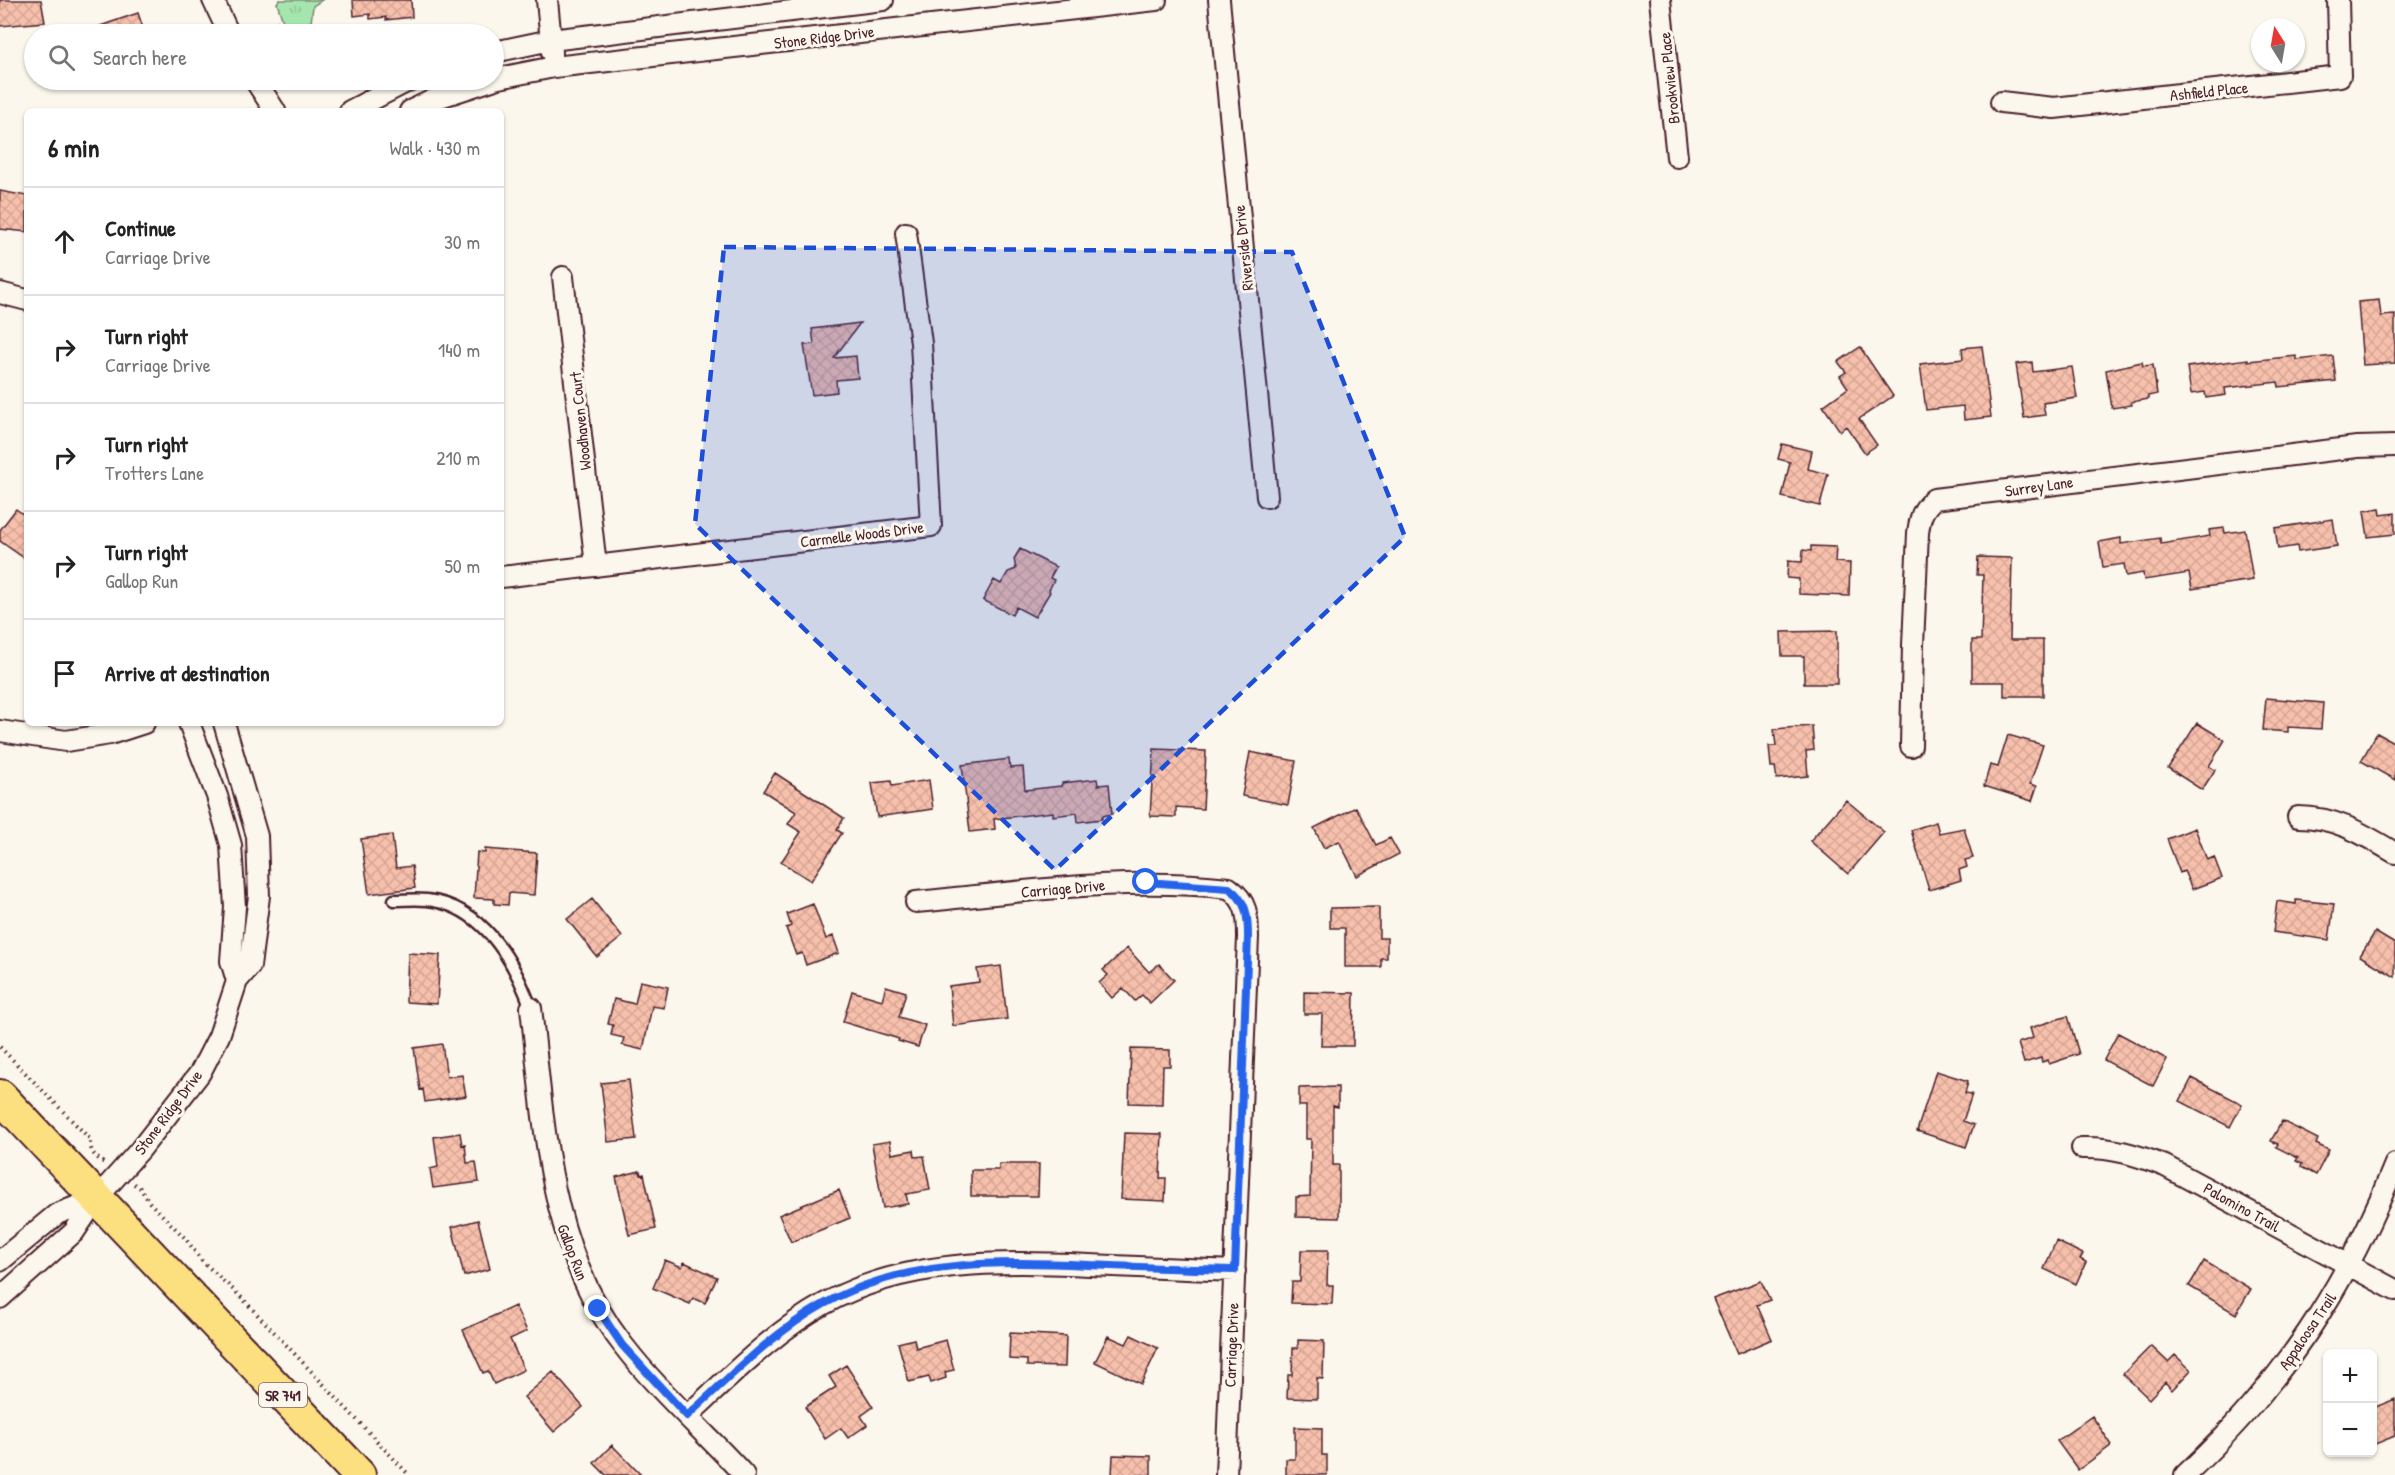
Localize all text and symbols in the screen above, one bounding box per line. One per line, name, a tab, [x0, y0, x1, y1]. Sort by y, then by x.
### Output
north arrow	[2251, 18, 2305, 72]
street label: Stone Ridge Drive	[773, 20, 876, 54]
search box	[24, 24, 504, 90]
street label: Brookview Place	[1653, 30, 1685, 125]
icon: search	[45, 41, 78, 74]
text: Search here	[93, 42, 187, 72]
street label: Ashfield Place	[2169, 76, 2250, 106]
text: 6 min	[48, 130, 100, 165]
text: Walk · 430 m	[389, 134, 480, 161]
street label: Riverside Drive	[1228, 203, 1258, 292]
text: Continue	[105, 213, 176, 243]
icon: ahead	[48, 225, 81, 258]
text: 30 m	[444, 228, 480, 255]
text: Carriage Drive	[105, 243, 211, 270]
text: Turn right	[105, 321, 188, 351]
icon: right	[48, 333, 81, 366]
text: 140 m	[438, 336, 480, 363]
text: Carriage Drive	[105, 351, 211, 378]
street label: Woodhaven Court	[564, 370, 596, 471]
text: Turn right	[105, 429, 188, 459]
icon: right	[48, 441, 81, 474]
text: 210 m	[436, 444, 480, 471]
text: Trotters Lane	[105, 459, 204, 486]
street label: Surrey Lane	[2003, 470, 2075, 502]
street label: Carmelle Woods Drive	[799, 515, 926, 552]
text: Turn right	[105, 537, 188, 567]
icon: right	[48, 549, 81, 582]
text: 50 m	[444, 552, 480, 579]
text: Gallop Run	[105, 567, 178, 594]
icon: arrive	[48, 657, 81, 690]
text: Arrive at destination	[105, 658, 270, 688]
route start	[1132, 868, 1158, 894]
street label: Carriage Drive	[1020, 873, 1107, 903]
street label: Stone Ridge Drive	[129, 1065, 208, 1159]
street label: Palomino Trail	[2200, 1177, 2285, 1237]
street label: Gallop Run	[552, 1221, 594, 1283]
street label: Appaloosa Trail	[2273, 1287, 2341, 1374]
route end	[584, 1295, 610, 1321]
street label: Carriage Drive	[1219, 1302, 1243, 1388]
map controls	[2323, 1349, 2377, 1457]
button: +	[2323, 1349, 2377, 1403]
road number: SR 741	[259, 1383, 307, 1407]
button: −	[2323, 1403, 2377, 1457]

